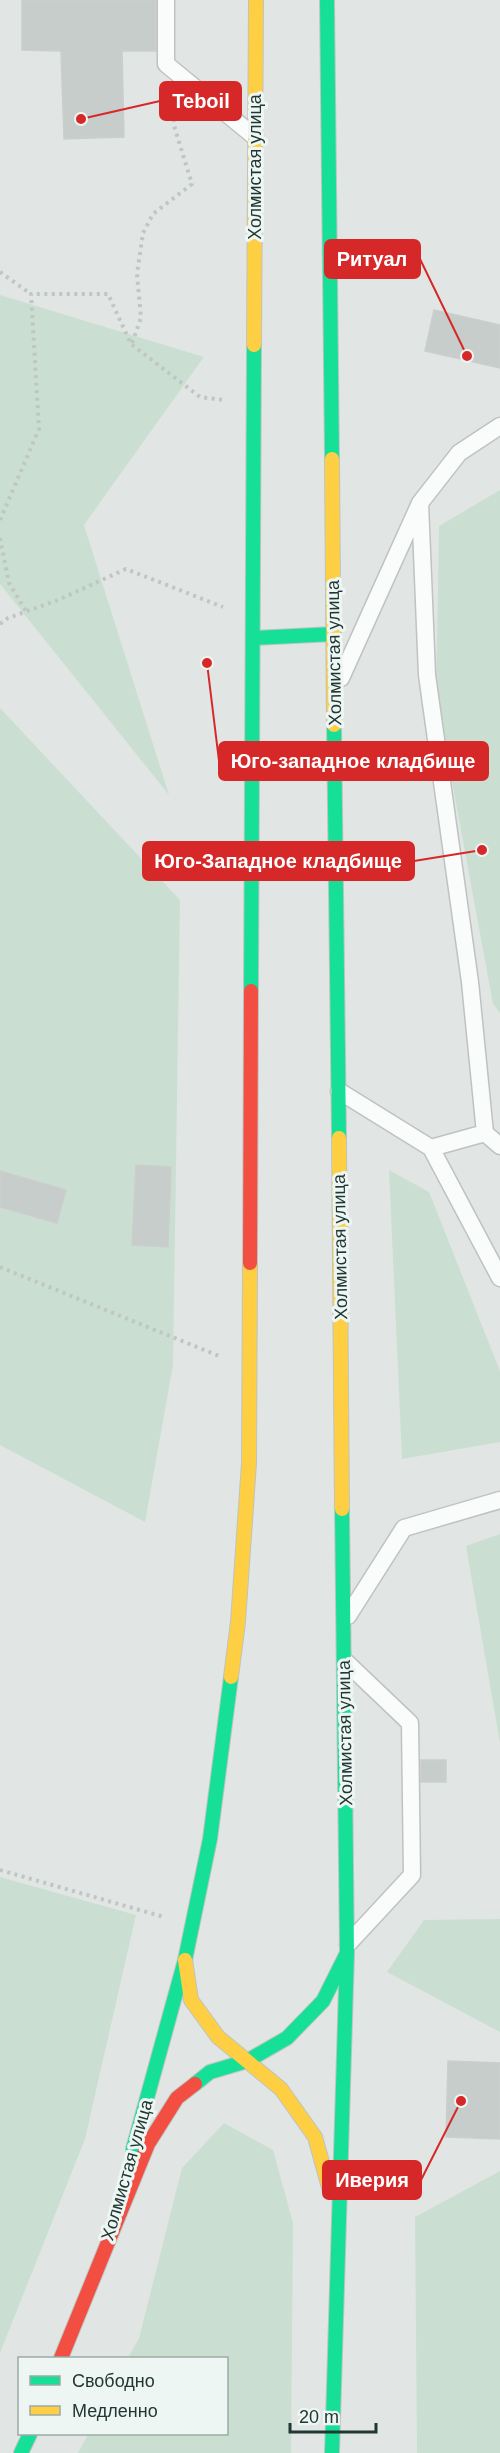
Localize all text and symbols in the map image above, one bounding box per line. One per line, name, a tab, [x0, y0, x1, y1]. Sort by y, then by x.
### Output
callout: Teboil	[160, 82, 241, 120]
text: Teboil	[172, 90, 230, 112]
street label: Холмистая улица	[245, 93, 265, 240]
callout: Ритуал	[325, 240, 420, 278]
text: Ритуал	[337, 248, 407, 270]
street label: Холмистая улица	[323, 579, 345, 726]
callout: Юго-западное кладбище	[219, 742, 488, 780]
text: Юго-западное кладбище	[231, 750, 475, 772]
callout: Юго-Западное кладбище	[143, 842, 414, 880]
text: Юго-Западное кладбище	[154, 850, 402, 872]
street label: Холмистая улица	[329, 1173, 351, 1320]
street label: Холмистая улица	[334, 1659, 356, 1806]
street label: Холмистая улица	[97, 2096, 157, 2243]
callout: Иверия	[323, 2161, 421, 2199]
text: Иверия	[335, 2169, 409, 2191]
legend	[18, 2357, 228, 2435]
text: Свободно	[72, 2371, 155, 2391]
scale bar	[290, 2396, 376, 2434]
text: Медленно	[72, 2401, 158, 2421]
text: 20 m	[299, 2407, 339, 2427]

